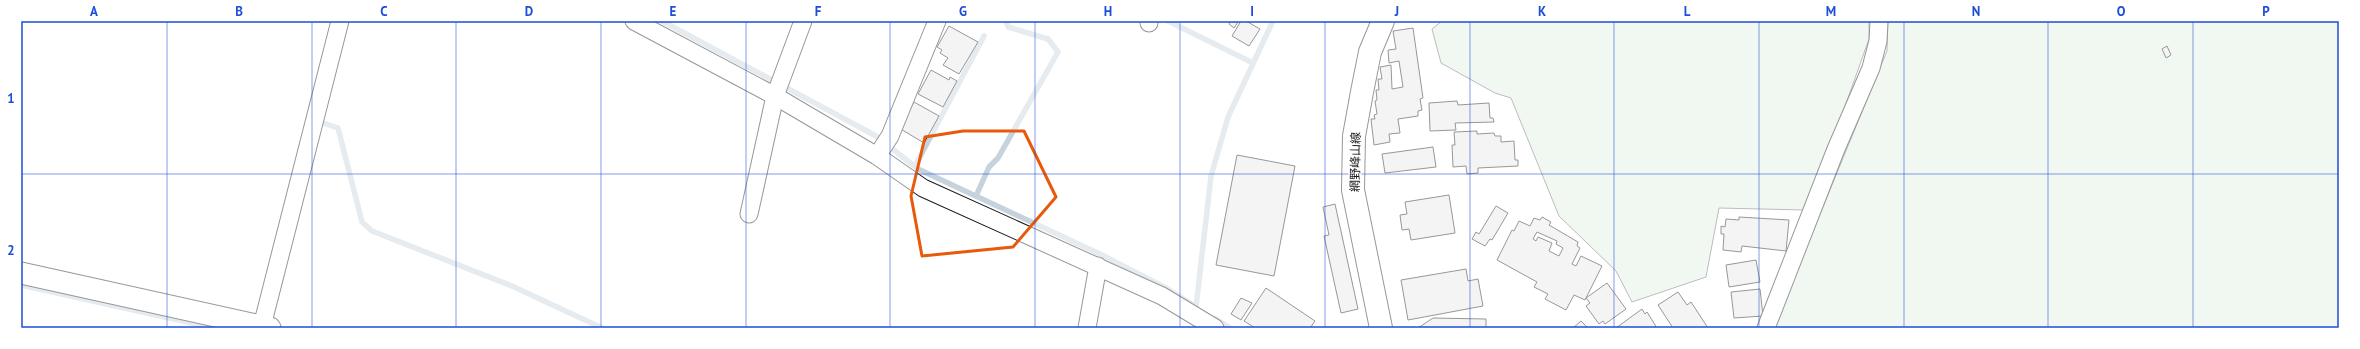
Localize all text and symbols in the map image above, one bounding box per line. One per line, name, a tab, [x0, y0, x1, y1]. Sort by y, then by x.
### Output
text: A	[90, 3, 98, 20]
text: B	[235, 3, 243, 20]
text: C	[380, 3, 388, 20]
text: D	[525, 3, 533, 20]
text: E	[670, 3, 677, 20]
text: F	[815, 3, 822, 20]
text: G	[959, 3, 967, 20]
text: H	[1104, 3, 1112, 20]
text: I	[1250, 3, 1254, 20]
text: J	[1394, 3, 1399, 20]
text: K	[1538, 3, 1546, 20]
text: L	[1684, 3, 1691, 20]
text: M	[1826, 3, 1836, 20]
text: N	[1972, 3, 1980, 20]
text: O	[2117, 3, 2126, 20]
text: P	[2262, 3, 2270, 20]
text: 1	[7, 90, 15, 107]
street label: 網野峰山線	[1347, 132, 1363, 192]
text: 2	[7, 242, 15, 259]

